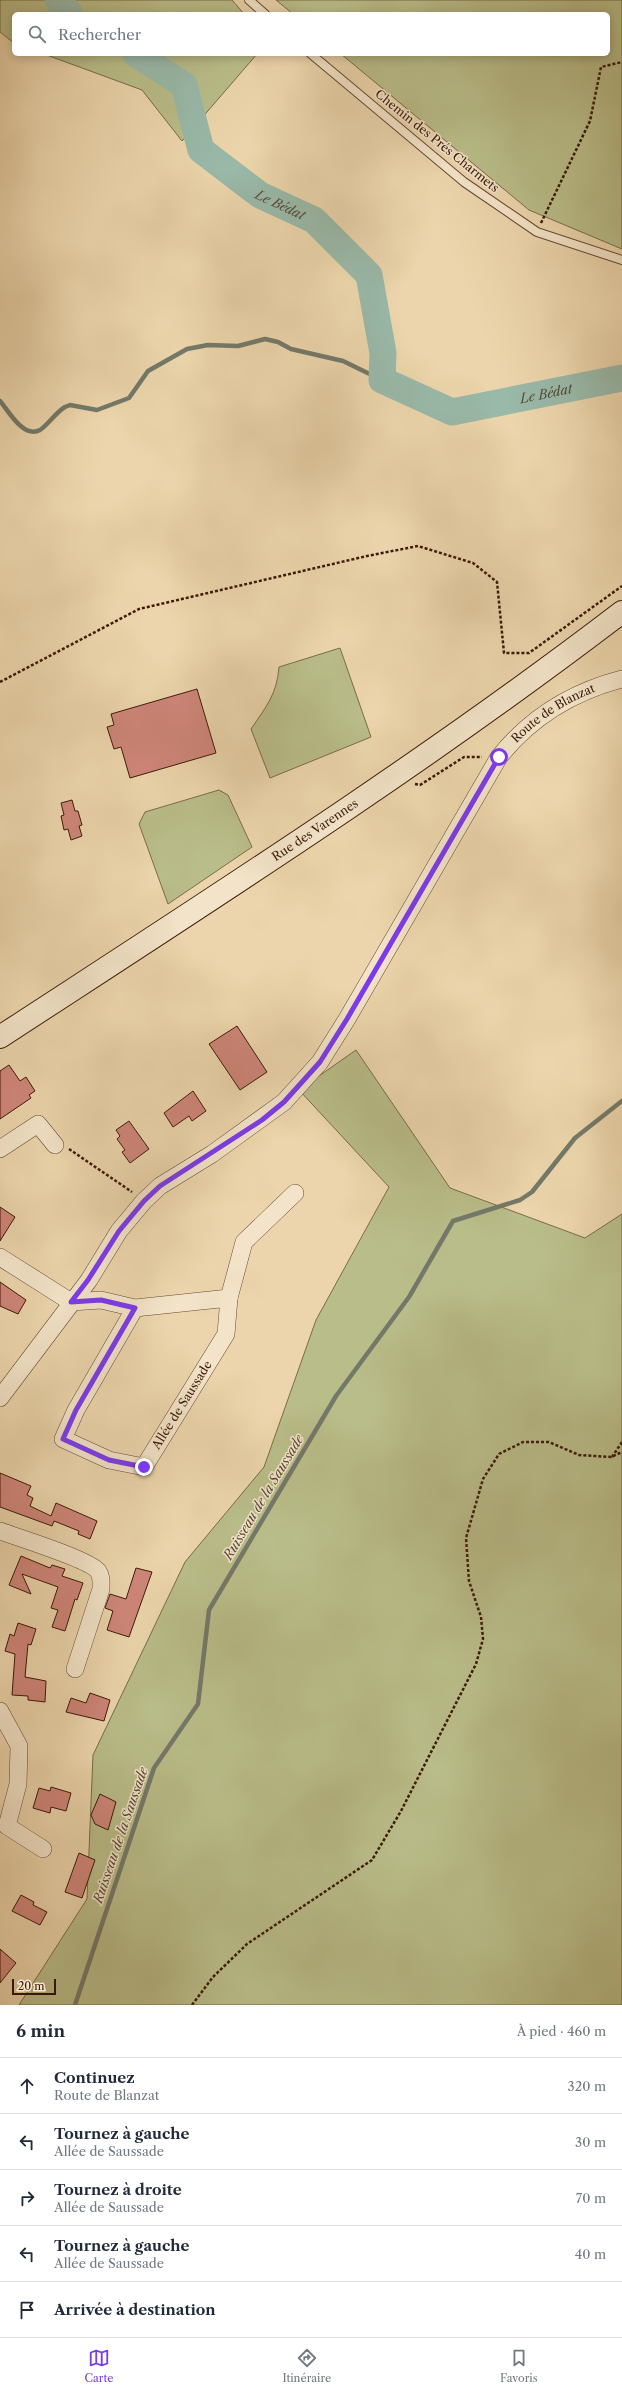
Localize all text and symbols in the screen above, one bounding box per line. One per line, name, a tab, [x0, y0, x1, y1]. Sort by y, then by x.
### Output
search box	[12, 12, 610, 56]
icon: search	[26, 23, 48, 45]
text: Rechercher	[58, 25, 141, 44]
street label: Chemin des Prés Charmets	[372, 86, 502, 195]
water label: Le Bédat	[252, 186, 309, 223]
water label: Le Bédat	[518, 380, 575, 406]
street label: Route de Blanzat	[508, 680, 597, 746]
route start	[490, 748, 508, 766]
street label: Rue des Varennes	[269, 795, 361, 864]
street label: Allée de Saussade	[148, 1357, 215, 1453]
water label: Ruisseau de la Saussade	[219, 1431, 307, 1563]
route end	[135, 1458, 153, 1476]
water label: Ruisseau de la Saussade	[89, 1764, 151, 1906]
scale bar	[12, 1977, 56, 1996]
text: 20 m	[18, 1979, 44, 1993]
text: 6 min	[16, 2021, 65, 2041]
text: À pied · 460 m	[517, 2023, 606, 2039]
text: Continuez	[54, 2068, 135, 2087]
icon: ahead	[16, 2075, 38, 2097]
text: 320 m	[568, 2078, 606, 2094]
text: Route de Blanzat	[54, 2087, 159, 2103]
text: Tournez à gauche	[54, 2124, 190, 2143]
icon: left	[16, 2131, 38, 2153]
text: 30 m	[575, 2134, 606, 2150]
text: Allée de Saussade	[54, 2143, 164, 2159]
text: Tournez à droite	[54, 2180, 182, 2199]
icon: right	[16, 2187, 38, 2209]
text: 70 m	[576, 2190, 606, 2206]
text: Allée de Saussade	[54, 2199, 164, 2215]
text: Tournez à gauche	[54, 2236, 190, 2255]
icon: left	[16, 2243, 38, 2265]
text: 40 m	[575, 2246, 606, 2262]
text: Allée de Saussade	[54, 2255, 164, 2271]
icon: arrive	[16, 2299, 38, 2321]
text: Arrivée à destination	[54, 2300, 216, 2319]
tab: Carte	[84, 2347, 113, 2385]
tab: Itinéraire	[282, 2347, 331, 2385]
tab: Favoris	[500, 2347, 537, 2385]

